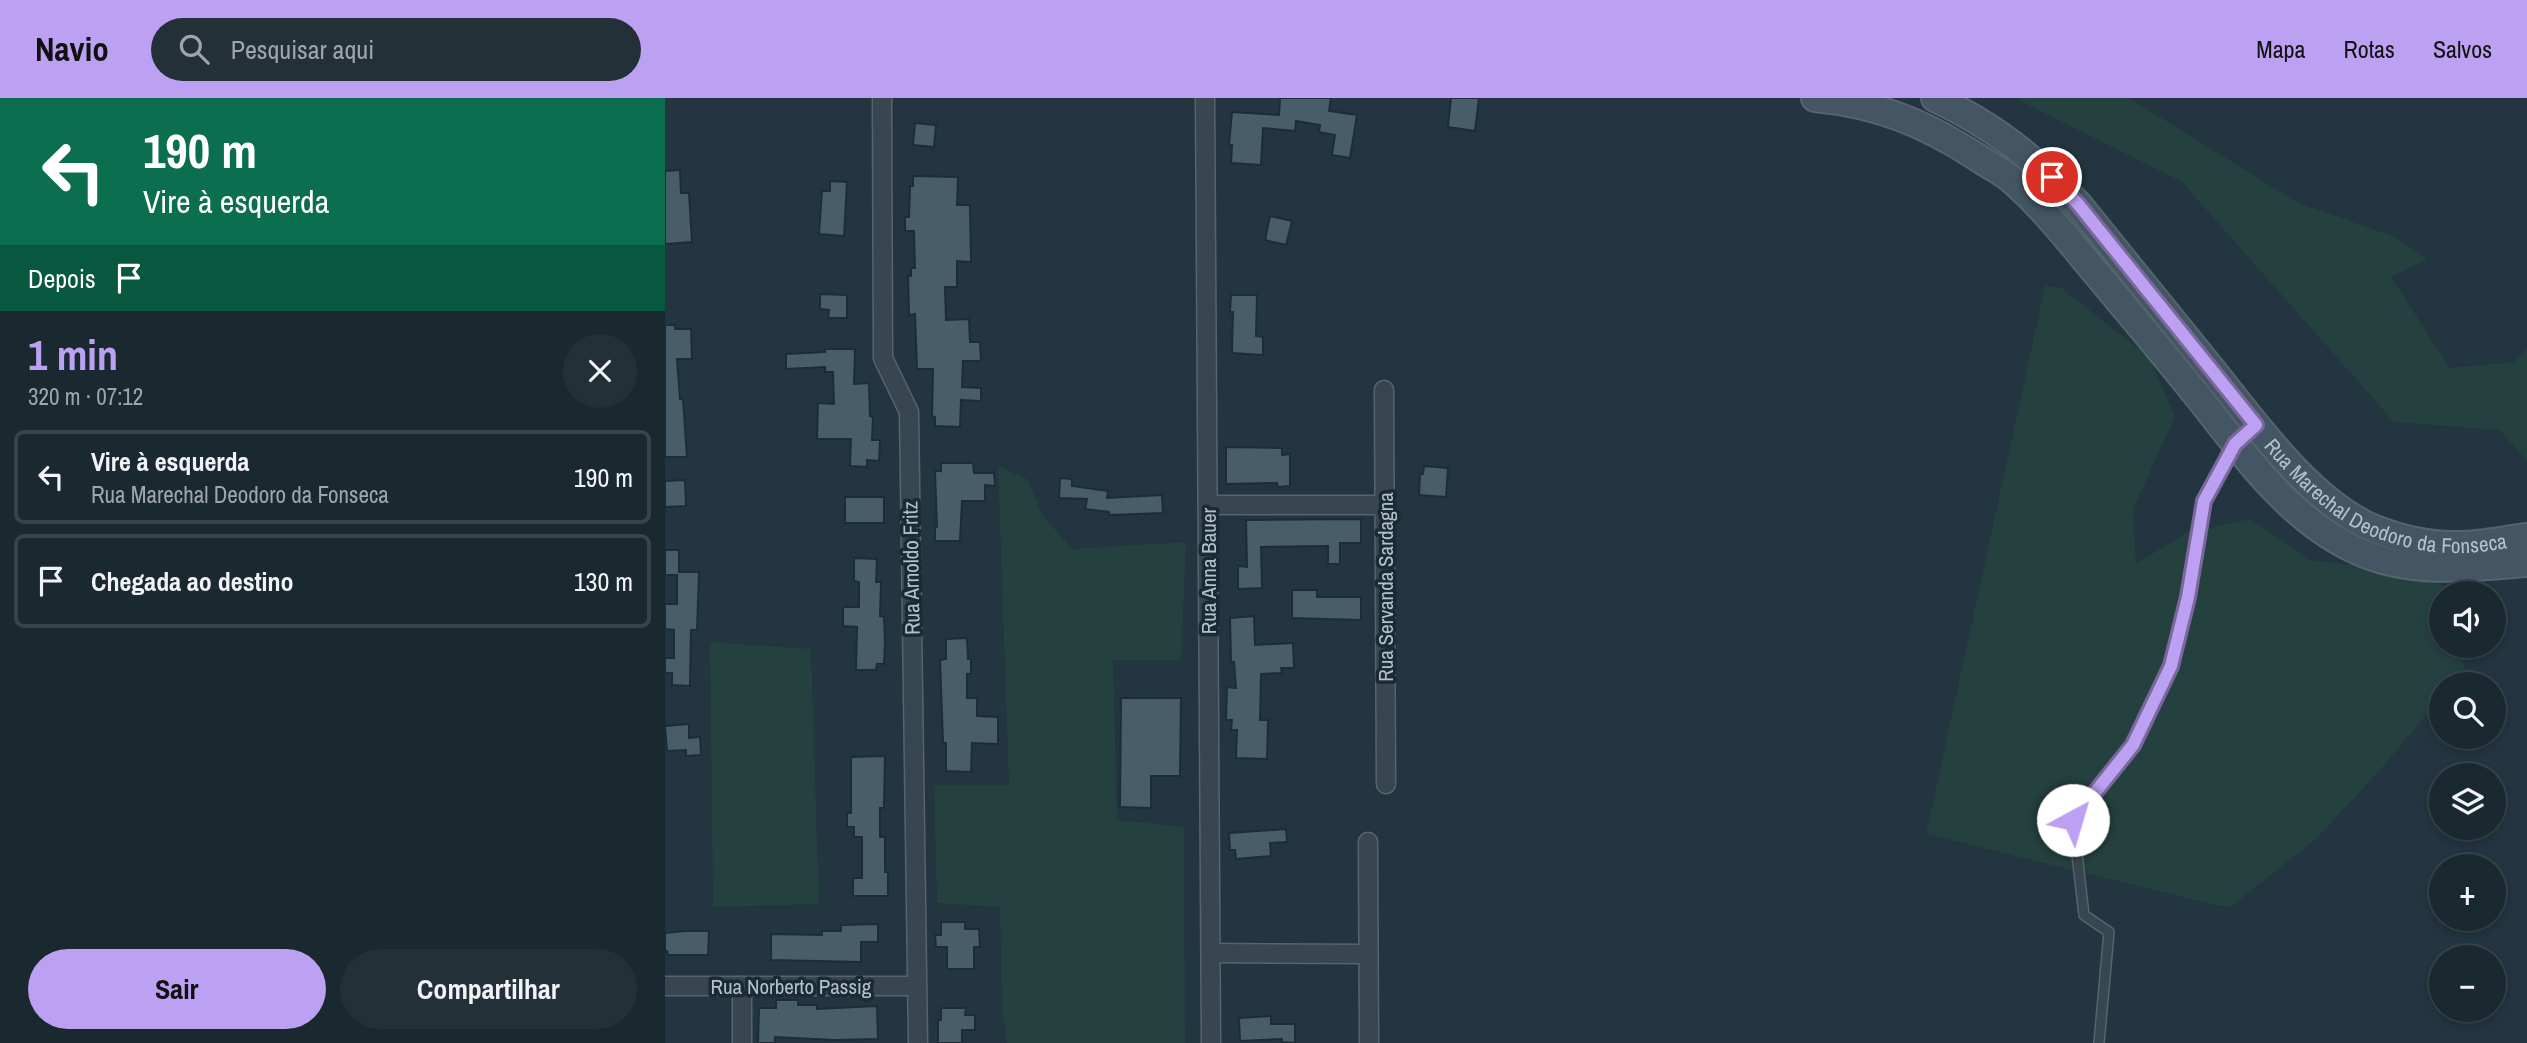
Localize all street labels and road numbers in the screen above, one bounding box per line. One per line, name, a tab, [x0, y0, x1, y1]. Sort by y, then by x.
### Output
street label: Rua Marechal Deodoro da Fonseca	[2258, 432, 2509, 560]
street label: Rua Servanda Sardagna	[1371, 492, 1400, 682]
street label: Rua Arnoldo Fritz	[895, 500, 927, 635]
street label: Rua Anna Bauer	[1194, 508, 1223, 634]
street label: Rua Norberto Passig	[711, 972, 872, 1001]

